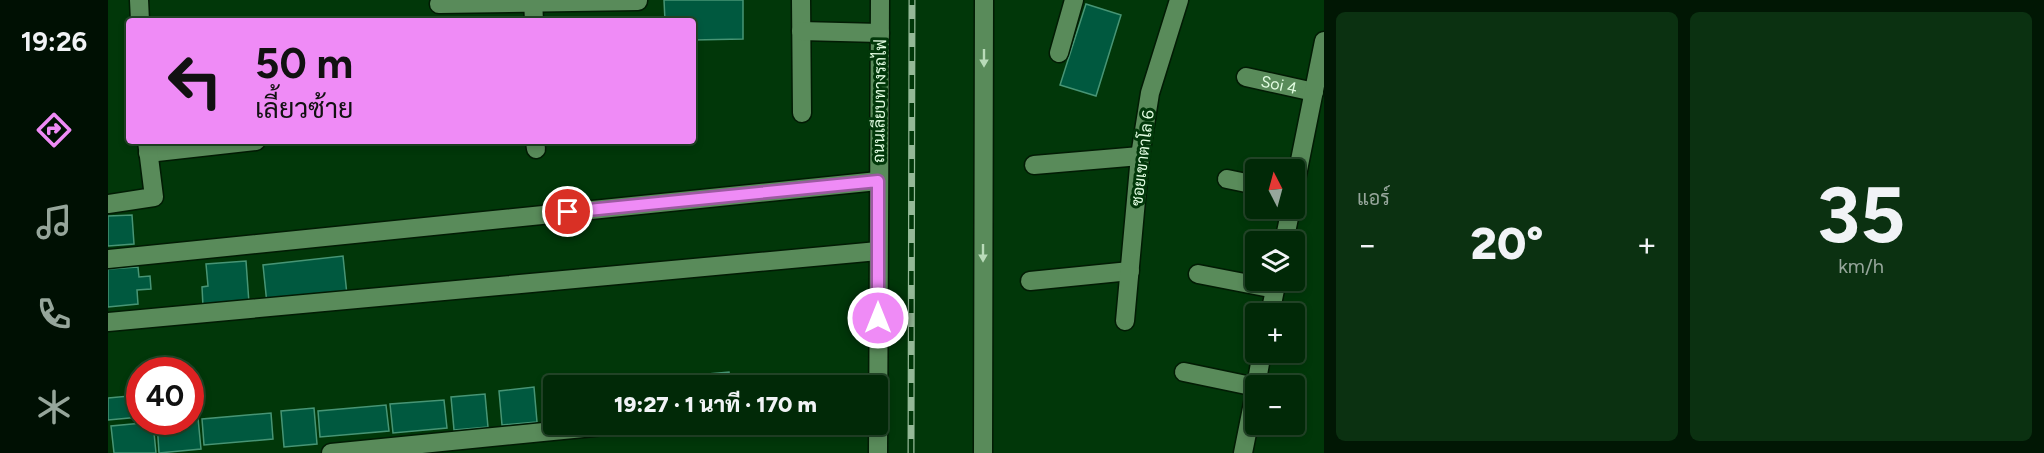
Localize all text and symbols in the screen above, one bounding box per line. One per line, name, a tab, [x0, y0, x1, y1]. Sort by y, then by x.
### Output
text: 19:26	[21, 25, 87, 58]
text: 50 m	[255, 38, 353, 89]
street label: ถนนเลียบทางรถไฟ	[867, 39, 890, 163]
icon: left	[156, 42, 234, 120]
one-way arrow	[979, 49, 989, 68]
street label: Soi 4	[1259, 72, 1299, 98]
text: เลี้ยวซ้าย	[255, 92, 353, 125]
icon: directions	[33, 109, 75, 151]
street label: ซอยเขาตาโล 6	[1125, 109, 1158, 207]
north arrow	[1245, 159, 1305, 219]
map controls	[1245, 159, 1305, 435]
text: 35	[1817, 168, 1905, 262]
pin	[542, 186, 593, 237]
text: แอร์	[1357, 186, 1390, 210]
icon: arrive	[551, 195, 584, 228]
icon: music	[33, 201, 75, 243]
text: 20°	[1470, 216, 1544, 270]
text: −	[1357, 225, 1378, 264]
text: +	[1636, 225, 1657, 264]
button: layers	[1245, 231, 1305, 291]
one-way arrow	[978, 244, 988, 263]
text: km/h	[1838, 254, 1884, 278]
position arrow	[846, 286, 910, 350]
icon: phone	[33, 293, 75, 335]
button: +	[1245, 303, 1305, 363]
speed limit sign: 40	[126, 357, 204, 435]
button: −	[1245, 375, 1305, 435]
icon: climate	[33, 386, 75, 428]
text: 19:27 · 1 นาที · 170 m	[614, 391, 817, 418]

